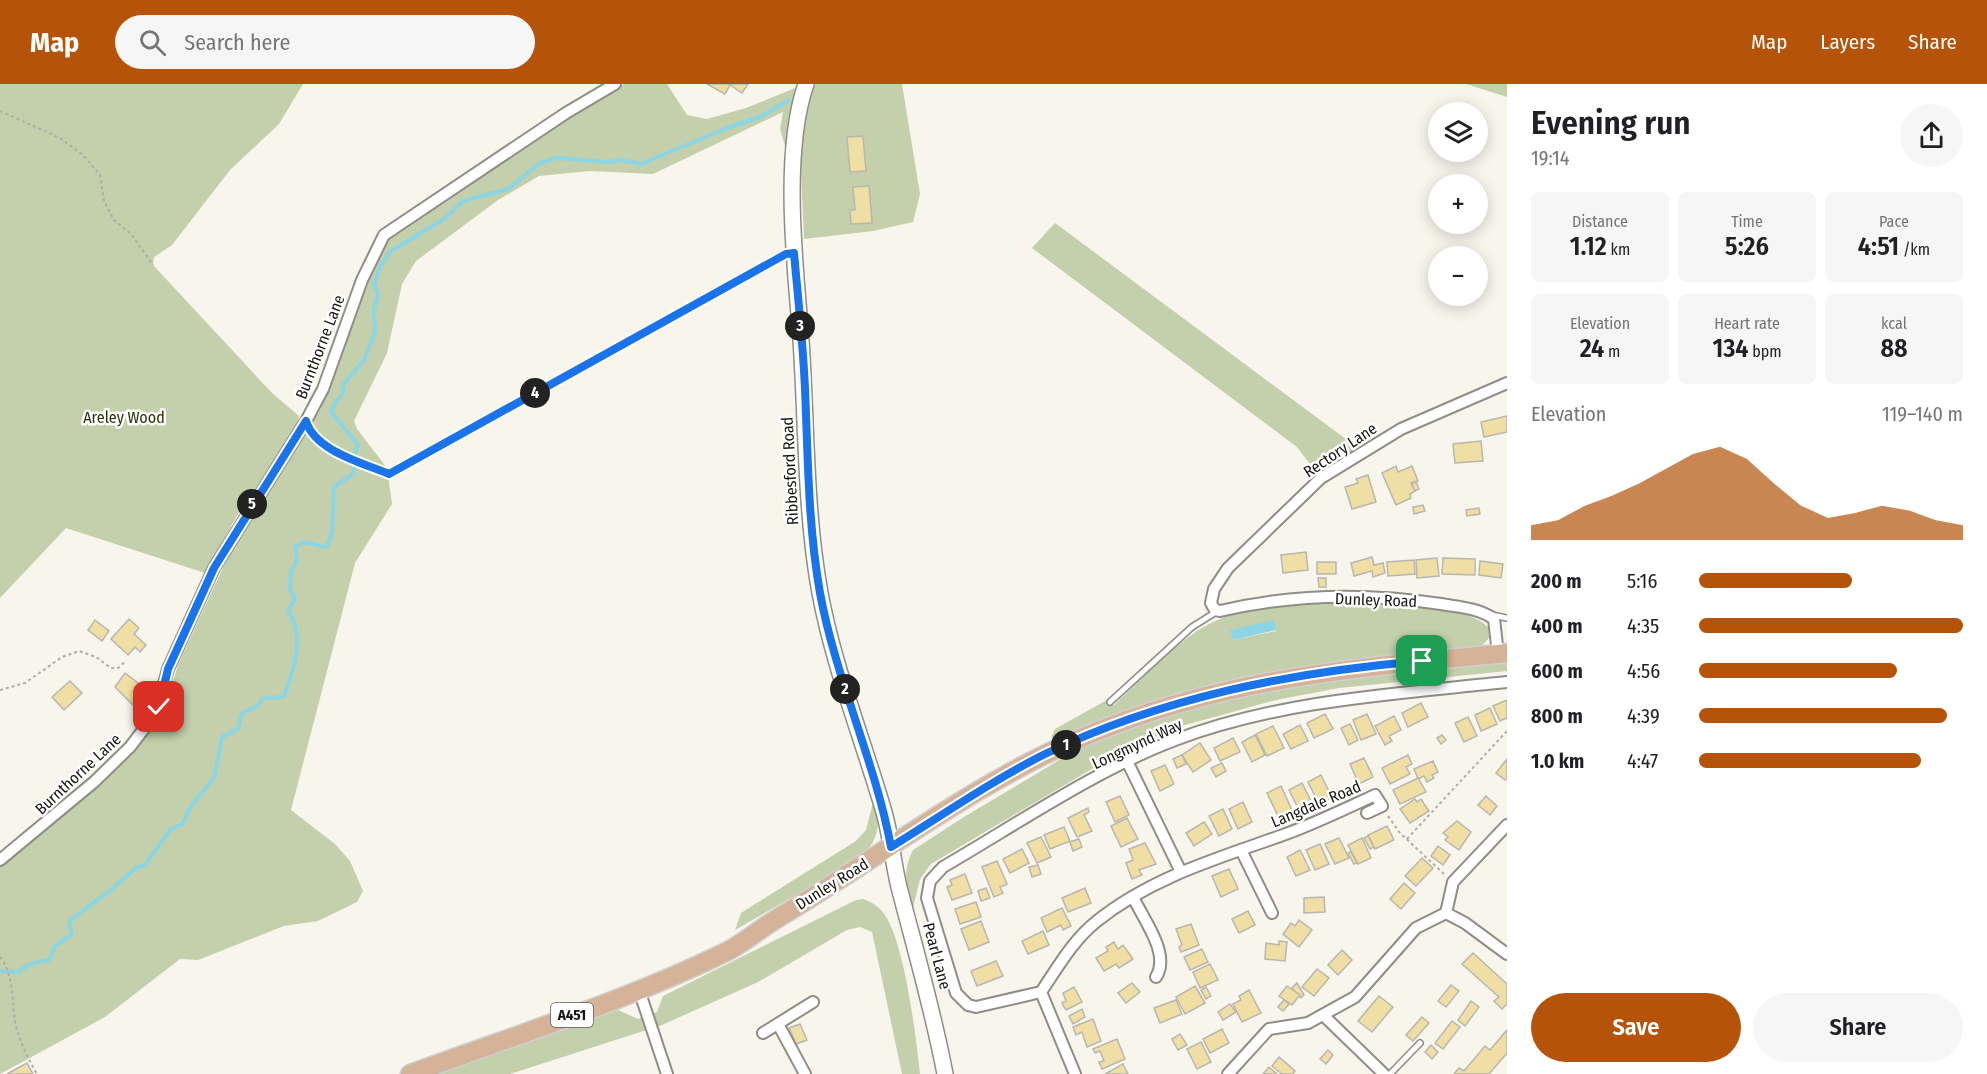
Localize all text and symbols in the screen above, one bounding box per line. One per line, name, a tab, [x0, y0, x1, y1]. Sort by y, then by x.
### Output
search box	[115, 15, 535, 69]
text: Map	[30, 26, 79, 59]
icon: search	[136, 26, 169, 59]
text: Search here	[184, 29, 290, 56]
text: Map	[1751, 29, 1787, 55]
text: Layers	[1820, 29, 1875, 55]
text: Share	[1908, 29, 1957, 55]
map controls	[1428, 102, 1488, 306]
button: layers	[1428, 102, 1488, 162]
text: Evening run	[1531, 103, 1691, 143]
button: share	[1900, 104, 1963, 167]
text: 19:14	[1531, 146, 1569, 170]
button: +	[1428, 174, 1488, 234]
text: Distance	[1572, 212, 1628, 231]
text: Time	[1731, 212, 1763, 231]
text: Pace	[1879, 212, 1909, 231]
text: 1.12	[1570, 231, 1607, 262]
text: 5:26	[1725, 231, 1769, 262]
text: 4:51	[1858, 231, 1899, 262]
text: km	[1607, 240, 1630, 259]
text: /km	[1899, 240, 1930, 259]
button: −	[1428, 246, 1488, 306]
street label: Burnthorne Lane	[291, 292, 349, 402]
pin: 3	[785, 311, 815, 341]
text: Elevation	[1570, 314, 1630, 333]
text: Heart rate	[1714, 314, 1780, 333]
text: kcal	[1881, 314, 1907, 333]
text: 3	[796, 316, 804, 335]
text: 24	[1580, 333, 1604, 364]
text: 134	[1712, 333, 1749, 364]
text: 88	[1880, 333, 1908, 364]
text: m	[1604, 342, 1620, 361]
text: bpm	[1749, 342, 1782, 361]
pin: 4	[520, 378, 550, 408]
text: 4	[531, 383, 539, 402]
text: Elevation	[1531, 402, 1606, 426]
text: 119–140 m	[1882, 402, 1963, 426]
park label: Areley Wood	[83, 408, 165, 427]
street label: Ribbesford Road	[778, 416, 802, 526]
street label: Rectory Lane	[1300, 419, 1380, 481]
pin: 5	[237, 489, 267, 519]
text: 5	[248, 494, 256, 513]
text: 200 m	[1531, 569, 1582, 593]
text: 5:16	[1627, 569, 1657, 593]
street label: Dunley Road	[1335, 589, 1417, 611]
text: 400 m	[1531, 614, 1583, 638]
text: 4:35	[1627, 614, 1659, 638]
pin	[1396, 635, 1447, 686]
icon: arrive	[1405, 644, 1438, 677]
text: 600 m	[1531, 659, 1583, 683]
text: 4:56	[1627, 659, 1660, 683]
pin: 2	[830, 674, 860, 704]
text: 2	[841, 679, 849, 698]
pin	[133, 681, 184, 732]
icon: check	[142, 690, 175, 723]
text: 800 m	[1531, 704, 1583, 728]
text: 4:39	[1627, 704, 1660, 728]
street label: Longmynd Way	[1089, 714, 1186, 773]
street label: Burnthorne Lane	[31, 729, 125, 818]
pin: 1	[1051, 730, 1081, 760]
text: 1	[1063, 735, 1069, 754]
text: 1.0 km	[1531, 749, 1584, 773]
text: 4:47	[1627, 749, 1658, 773]
street label: Langdale Road	[1268, 777, 1364, 831]
street label: Dunley Road	[792, 854, 872, 914]
street label: Pearl Lane	[919, 921, 955, 991]
button: Save	[1531, 993, 1741, 1062]
button: Share	[1753, 993, 1963, 1062]
road number: A451	[551, 1003, 593, 1027]

